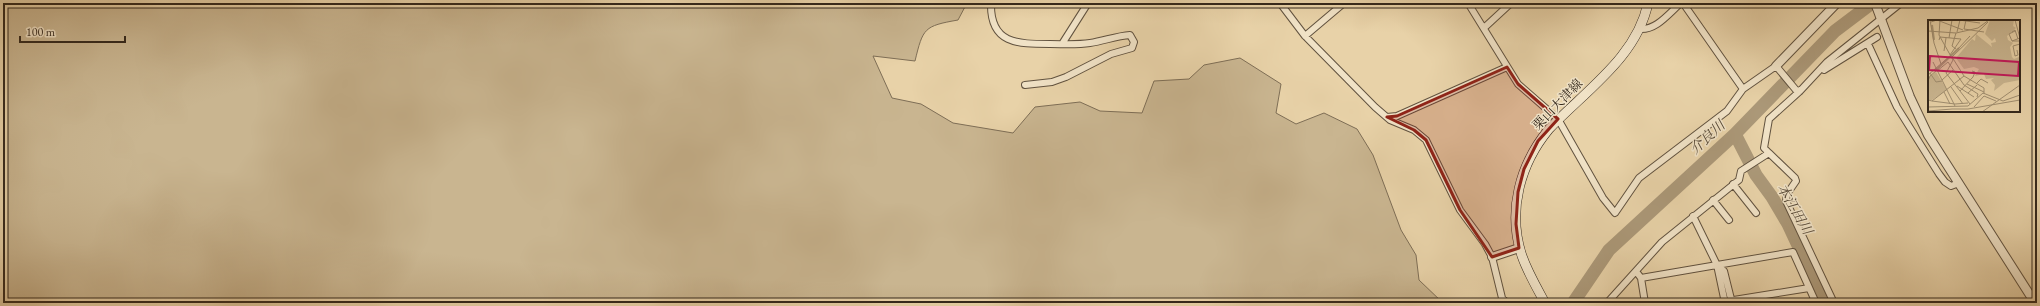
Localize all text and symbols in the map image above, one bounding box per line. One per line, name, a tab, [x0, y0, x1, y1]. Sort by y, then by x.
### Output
scale bar	[20, 18, 125, 44]
inset map	[1928, 20, 2020, 112]
text: 100 m	[26, 24, 56, 40]
street label: 栗山大津線	[1529, 75, 1586, 134]
water label: 介良川	[1686, 115, 1730, 158]
water label: 本江田川	[1773, 180, 1818, 239]

